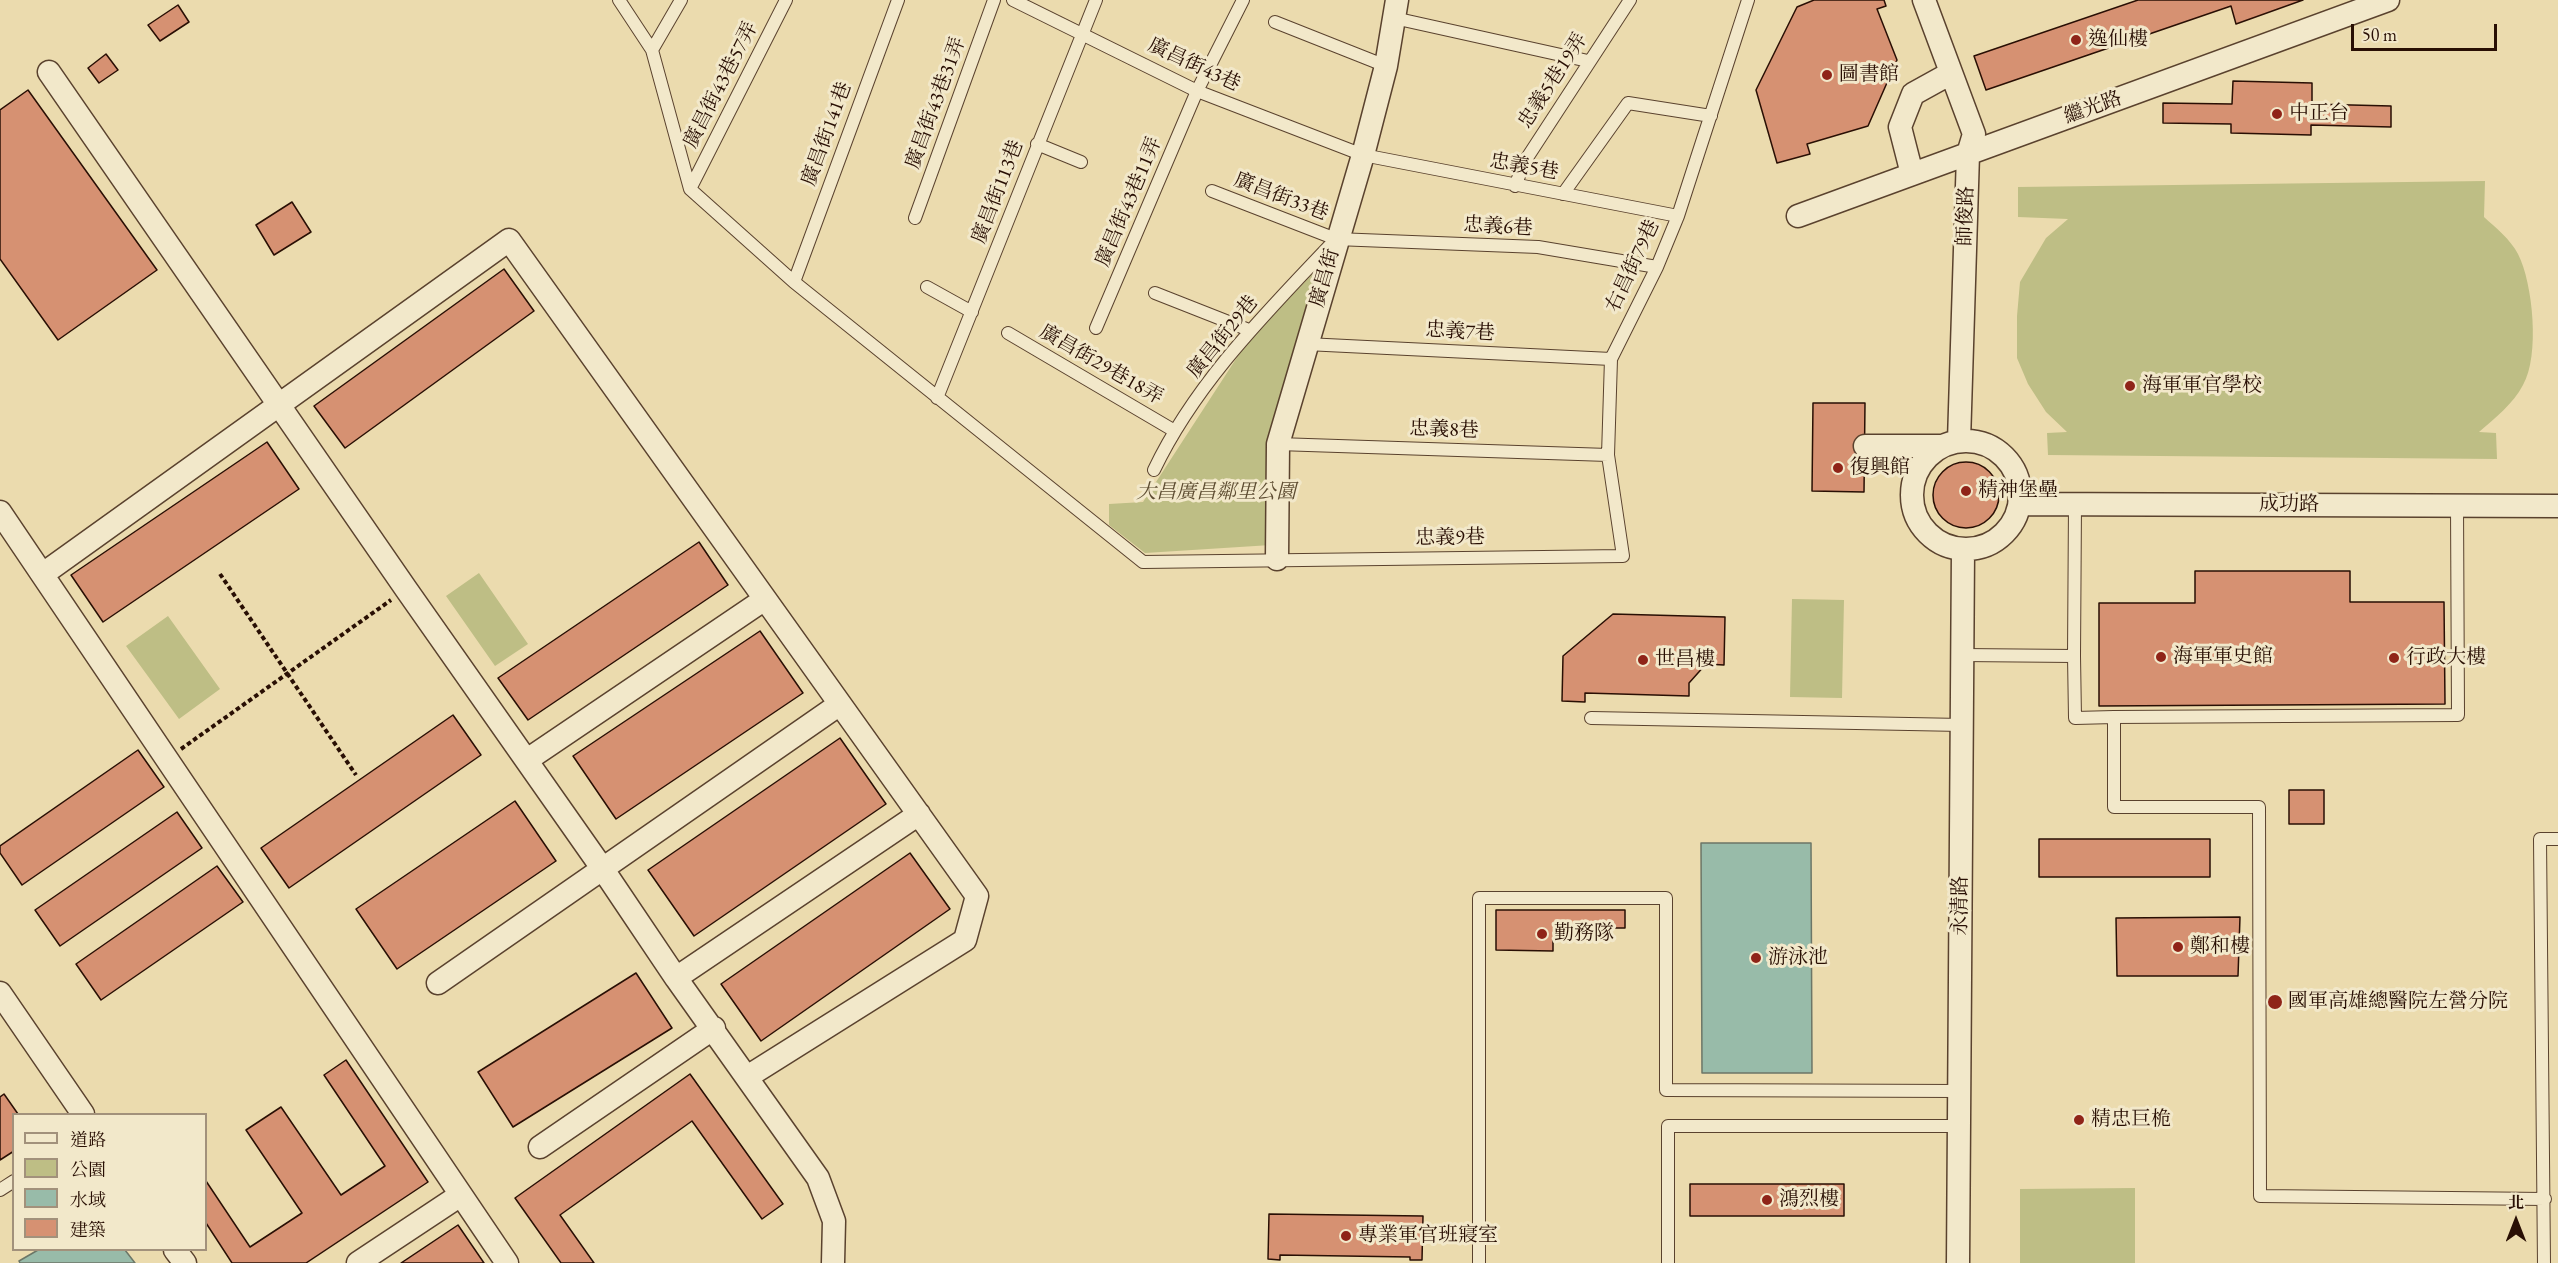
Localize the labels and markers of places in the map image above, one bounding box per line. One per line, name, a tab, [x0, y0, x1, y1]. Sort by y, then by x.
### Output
place label: 逸仙樓	[2088, 28, 2148, 52]
marker: 逸仙樓	[2069, 33, 2083, 47]
place label: 圖書館	[1839, 63, 1899, 87]
marker: 圖書館	[1820, 68, 1834, 82]
place label: 中正台	[2289, 102, 2349, 126]
marker: 中正台	[2270, 107, 2284, 121]
place label: 海軍軍官學校	[2142, 374, 2262, 398]
marker: 海軍軍官學校	[2123, 379, 2137, 393]
place label: 復興館	[1850, 456, 1910, 480]
marker: 復興館	[1831, 461, 1845, 475]
place label: 精神堡壘	[1978, 479, 2058, 503]
marker: 精神堡壘	[1959, 484, 1973, 498]
place label: 海軍軍史館	[2173, 645, 2273, 669]
place label: 行政大樓	[2406, 646, 2486, 670]
place label: 世昌樓	[1655, 648, 1715, 672]
marker: 海軍軍史館	[2154, 650, 2168, 664]
marker: 行政大樓	[2387, 651, 2401, 665]
marker: 世昌樓	[1636, 653, 1650, 667]
place label: 勤務隊	[1554, 922, 1614, 946]
marker: 勤務隊	[1535, 927, 1549, 941]
place label: 鄭和樓	[2190, 935, 2250, 959]
marker: 鄭和樓	[2171, 940, 2185, 954]
place label: 游泳池	[1768, 946, 1828, 970]
marker: 游泳池	[1749, 951, 1763, 965]
place label: 國軍高雄總醫院左營分院	[2288, 990, 2508, 1014]
marker: 國軍高雄總醫院左營分院	[2266, 993, 2284, 1011]
place label: 精忠巨桅	[2091, 1108, 2171, 1132]
marker: 精忠巨桅	[2072, 1113, 2086, 1127]
place label: 鴻烈樓	[1779, 1188, 1839, 1212]
marker: 鴻烈樓	[1760, 1193, 1774, 1207]
place label: 專業軍官班寢室	[1358, 1224, 1498, 1248]
marker: 專業軍官班寢室	[1339, 1229, 1353, 1243]

